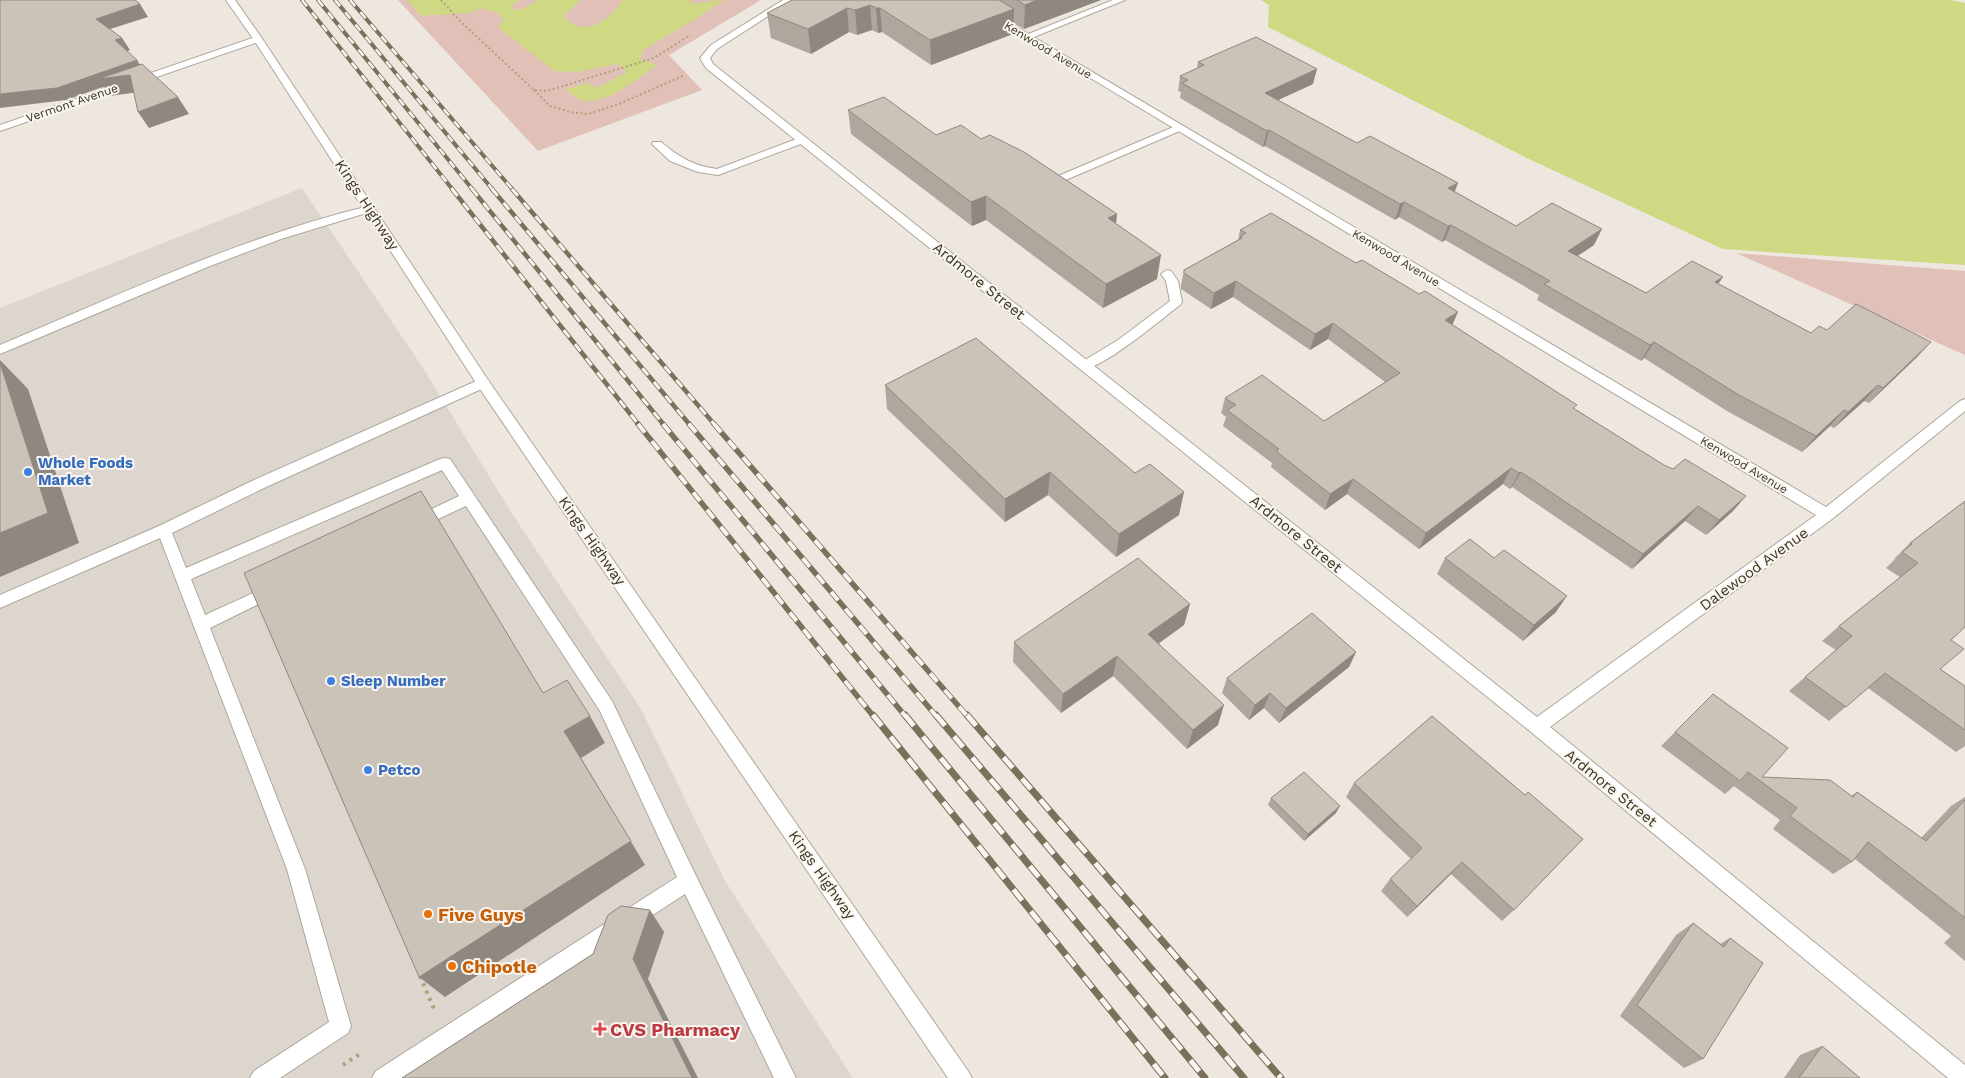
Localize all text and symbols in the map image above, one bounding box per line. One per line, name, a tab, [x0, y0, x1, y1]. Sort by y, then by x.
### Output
street label: Kenwood Avenue	[1002, 18, 1094, 82]
street label: Vermont Avenue	[24, 81, 120, 125]
street label: Kings Highway	[331, 156, 403, 254]
street label: Kenwood Avenue	[1350, 226, 1442, 290]
street label: Ardmore Street	[929, 238, 1029, 324]
street label: Kenwood Avenue	[1698, 433, 1790, 497]
place label: Whole Foods Market	[38, 454, 133, 489]
marker: Whole Foods Market	[22, 466, 34, 478]
street label: Ardmore Street	[1246, 491, 1346, 577]
street label: Kings Highway	[555, 493, 629, 589]
street label: Dalewood Avenue	[1696, 524, 1812, 614]
place label: Sleep Number	[341, 672, 446, 690]
marker: Sleep Number	[325, 675, 337, 687]
street label: Ardmore Street	[1561, 745, 1661, 831]
place label: Petco	[378, 761, 420, 779]
marker: Petco	[362, 764, 374, 776]
street label: Kings Highway	[785, 827, 859, 923]
place label: Five Guys	[438, 904, 524, 925]
marker: Five Guys	[422, 908, 434, 920]
place label: Chipotle	[462, 956, 537, 977]
marker: Chipotle	[446, 960, 458, 972]
place label: CVS Pharmacy	[610, 1019, 741, 1040]
marker: CVS Pharmacy	[594, 1023, 606, 1035]

